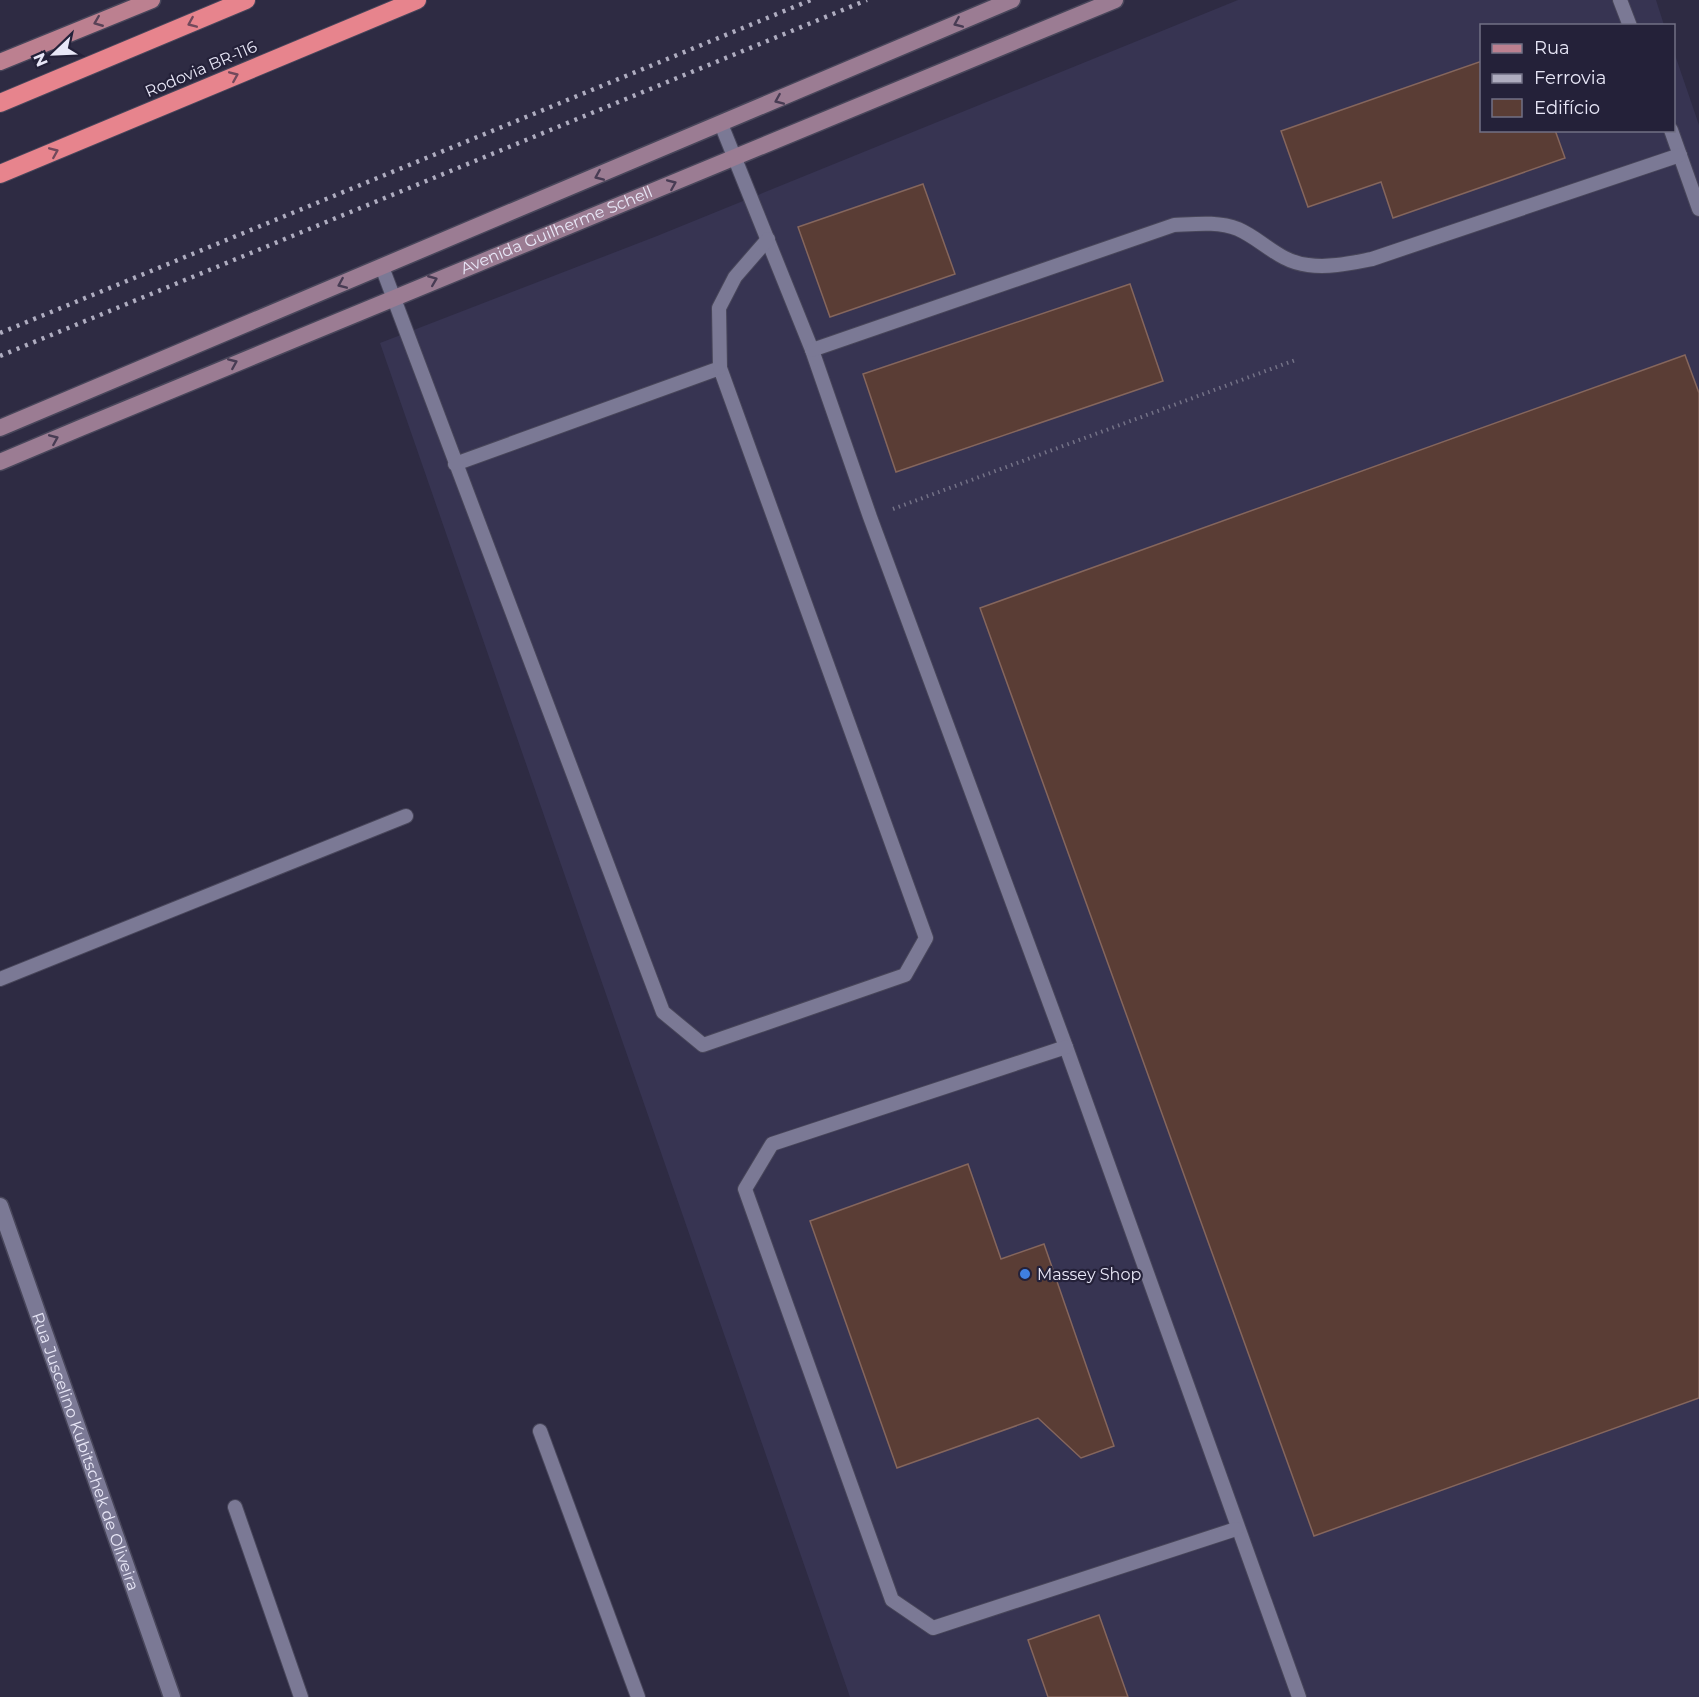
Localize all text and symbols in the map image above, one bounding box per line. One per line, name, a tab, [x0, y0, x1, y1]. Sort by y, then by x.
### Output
one-way arrow	[93, 15, 104, 27]
one-way arrow	[187, 16, 198, 28]
one-way arrow	[953, 16, 964, 28]
north arrow	[24, 24, 84, 84]
legend	[1480, 24, 1675, 132]
street label: Rodovia BR-116	[142, 37, 260, 101]
text: Rua	[1534, 37, 1570, 59]
text: N	[29, 50, 52, 69]
text: Ferrovia	[1534, 67, 1606, 89]
one-way arrow	[228, 71, 239, 83]
one-way arrow	[774, 92, 785, 104]
text: Edifício	[1534, 97, 1600, 119]
one-way arrow	[48, 147, 59, 159]
one-way arrow	[594, 169, 605, 181]
one-way arrow	[666, 179, 677, 191]
street label: Avenida Guilherme Schell	[457, 181, 655, 278]
one-way arrow	[426, 275, 437, 287]
one-way arrow	[337, 277, 348, 289]
one-way arrow	[227, 358, 238, 370]
one-way arrow	[48, 434, 59, 446]
place label: Massey Shop	[1037, 1265, 1141, 1284]
marker: Massey Shop	[1018, 1267, 1032, 1281]
street label: Rua Juscelino Kubitschek de Oliveira	[28, 1310, 143, 1593]

